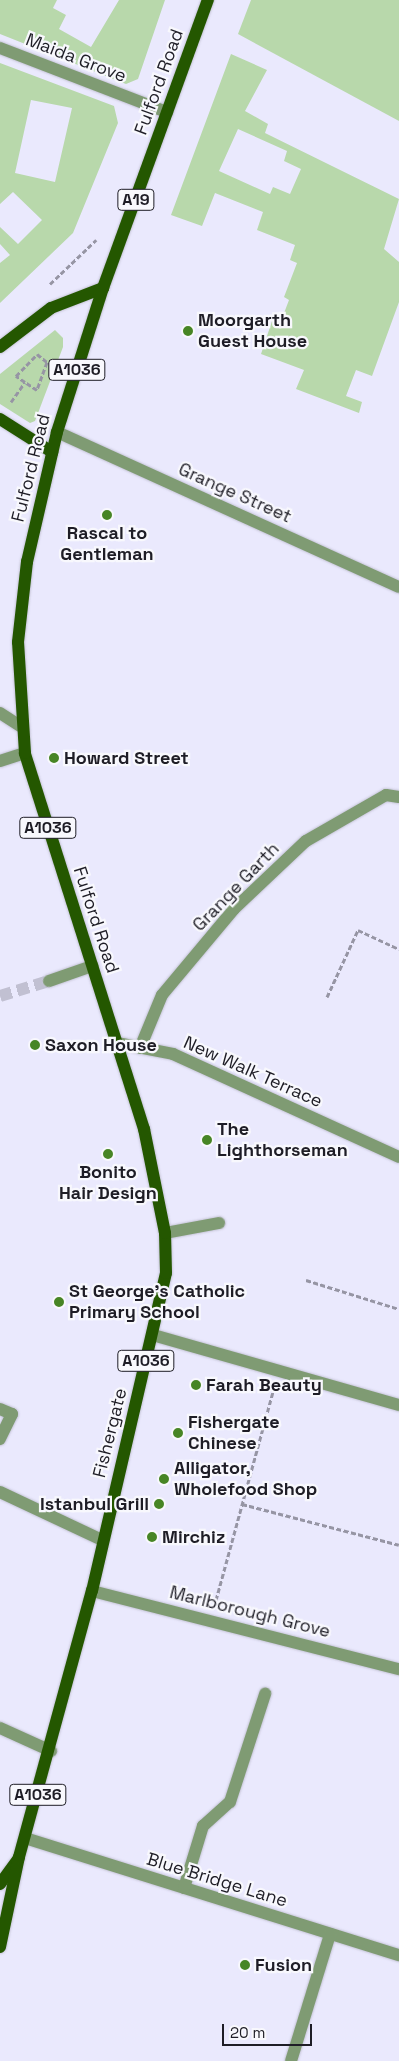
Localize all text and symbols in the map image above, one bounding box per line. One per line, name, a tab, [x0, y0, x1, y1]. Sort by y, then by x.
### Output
street label: Fulford Road	[130, 26, 188, 138]
street label: Maida Grove	[23, 29, 129, 87]
road number: A19	[117, 186, 155, 214]
place label: Moorgarth Guest House	[198, 310, 307, 352]
marker: Moorgarth Guest House	[182, 325, 194, 337]
road number: A1036	[48, 356, 106, 384]
street label: Fulford Road	[7, 412, 55, 524]
street label: Grange Street	[175, 458, 295, 528]
marker: Rascal to Gentleman	[101, 509, 113, 521]
place label: Rascal to Gentleman	[60, 523, 154, 566]
place label: Howard Street	[64, 747, 189, 769]
marker: Howard Street	[48, 752, 60, 764]
road number: A1036	[19, 814, 77, 841]
street label: Grange Garth	[188, 838, 284, 936]
street label: Fulford Road	[69, 864, 123, 976]
street label: New Walk Terrace	[180, 1032, 326, 1112]
place label: Saxon House	[45, 1034, 157, 1056]
marker: Saxon House	[29, 1039, 41, 1051]
place label: The Lighthorseman	[217, 1119, 348, 1162]
marker: The Lighthorseman	[201, 1134, 213, 1146]
marker: Bonito Hair Design	[102, 1148, 114, 1160]
place label: Bonito Hair Design	[59, 1162, 157, 1204]
place label: St George's Catholic Primary School	[69, 1281, 245, 1324]
marker: St George's Catholic Primary School	[53, 1296, 65, 1308]
road number: A1036	[117, 1348, 175, 1374]
place label: Farah Beauty	[206, 1374, 322, 1396]
marker: Farah Beauty	[190, 1379, 202, 1391]
street label: Fishergate	[88, 1386, 132, 1480]
place label: Fishergate Chinese	[188, 1412, 280, 1455]
marker: Fishergate Chinese	[172, 1427, 184, 1439]
place label: Alligator, Wholefood Shop	[174, 1458, 317, 1500]
marker: Alligator, Wholefood Shop	[158, 1473, 170, 1485]
place label: Istanbul Grill	[40, 1493, 149, 1515]
marker: Istanbul Grill	[153, 1498, 165, 1510]
place label: Mirchiz	[162, 1526, 225, 1548]
marker: Mirchiz	[146, 1531, 158, 1543]
street label: Marlborough Grove	[167, 1582, 333, 1642]
road number: A1036	[9, 1782, 67, 1808]
street label: Blue Bridge Lane	[144, 1848, 290, 1912]
place label: Fusion	[255, 1954, 312, 1976]
marker: Fusion	[239, 1959, 251, 1971]
scale bar	[224, 2014, 314, 2046]
text: 20 m	[230, 2023, 265, 2042]

